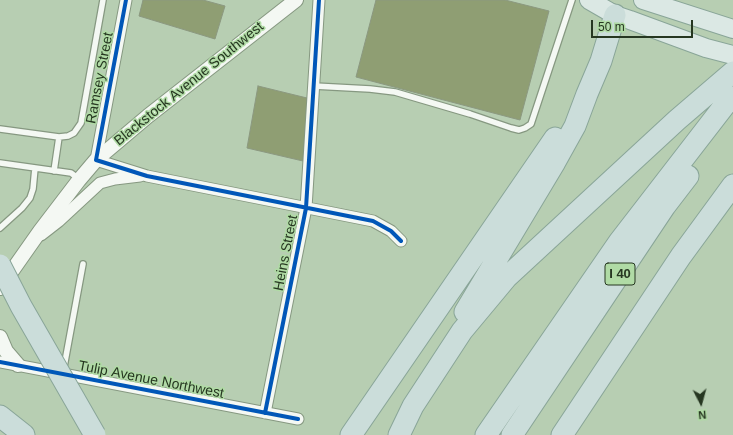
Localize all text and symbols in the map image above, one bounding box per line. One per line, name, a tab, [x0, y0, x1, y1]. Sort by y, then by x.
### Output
scale bar	[593, 12, 695, 38]
street label: Blackstock Avenue Southwest	[111, 19, 267, 149]
text: 50 m	[598, 20, 625, 34]
street label: Ramsey Street	[83, 31, 117, 125]
street label: Heins Street	[270, 214, 302, 292]
road number: I 40	[605, 263, 635, 285]
street label: Tulip Avenue Northwest	[77, 358, 225, 402]
north arrow	[681, 383, 721, 423]
text: N	[698, 409, 707, 421]

